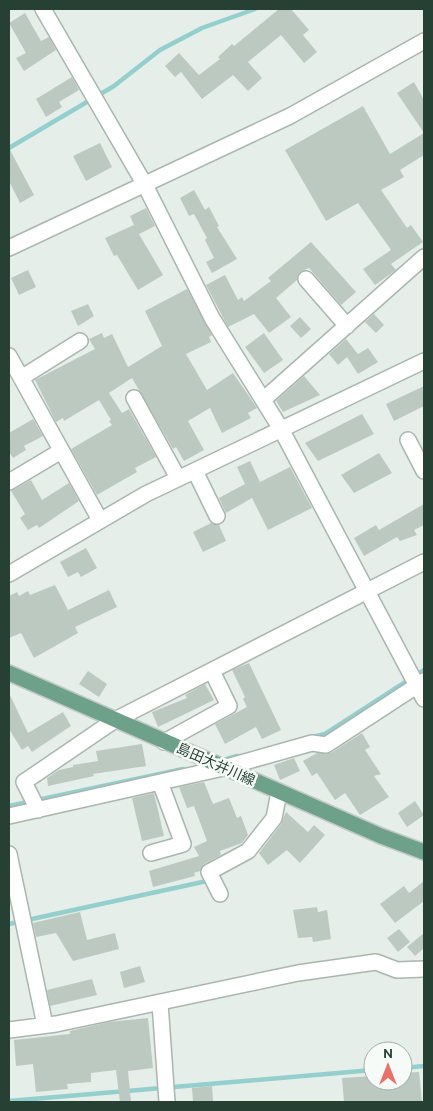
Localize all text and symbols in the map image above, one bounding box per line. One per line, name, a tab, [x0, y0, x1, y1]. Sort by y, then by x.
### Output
street label: 島田大井川線	[174, 740, 258, 790]
north arrow	[363, 1041, 413, 1091]
text: N	[383, 1046, 393, 1063]

